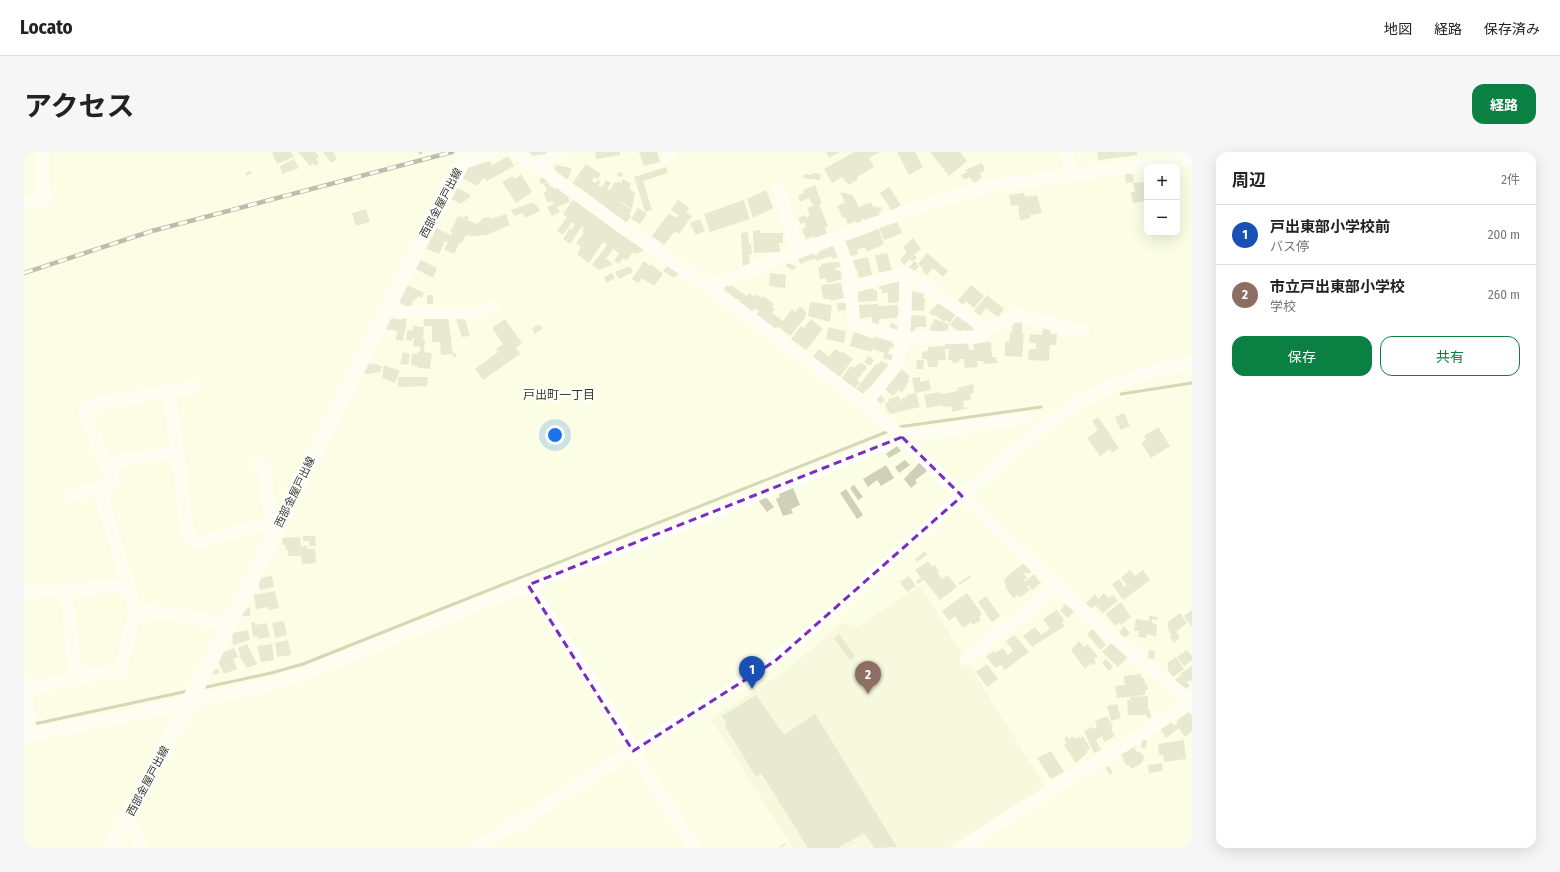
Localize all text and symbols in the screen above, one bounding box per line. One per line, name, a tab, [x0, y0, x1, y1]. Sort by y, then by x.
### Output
text: Locato	[20, 16, 73, 39]
text: 地図	[1384, 21, 1412, 38]
text: 経路	[1434, 21, 1462, 38]
text: 保存済み	[1484, 21, 1540, 38]
button: 経路	[1472, 84, 1536, 124]
text: アクセス	[24, 90, 135, 123]
map controls	[1144, 164, 1180, 236]
button: +	[1144, 164, 1180, 200]
street label: 西部金屋戸出線	[417, 166, 465, 240]
text: 周辺	[1232, 170, 1266, 191]
text: 2件	[1501, 172, 1520, 187]
button: −	[1144, 200, 1180, 236]
text: 戸出東部小学校前	[1270, 218, 1390, 236]
text: 1	[1242, 227, 1248, 242]
text: 200 m	[1488, 227, 1520, 242]
text: バス停	[1270, 239, 1309, 254]
text: 市立戸出東部小学校	[1270, 278, 1405, 296]
text: 2	[1242, 287, 1248, 302]
text: 260 m	[1488, 287, 1520, 302]
text: 学校	[1270, 299, 1296, 314]
button: 保存	[1232, 336, 1372, 376]
button: 共有	[1380, 336, 1520, 376]
district label: 戸出町一丁目	[523, 388, 595, 402]
your location	[545, 425, 565, 445]
street label: 西部金屋戸出線	[272, 455, 318, 529]
pin: 1	[739, 656, 765, 689]
pin: 2	[855, 661, 881, 694]
street label: 西部金屋戸出線	[124, 744, 172, 818]

